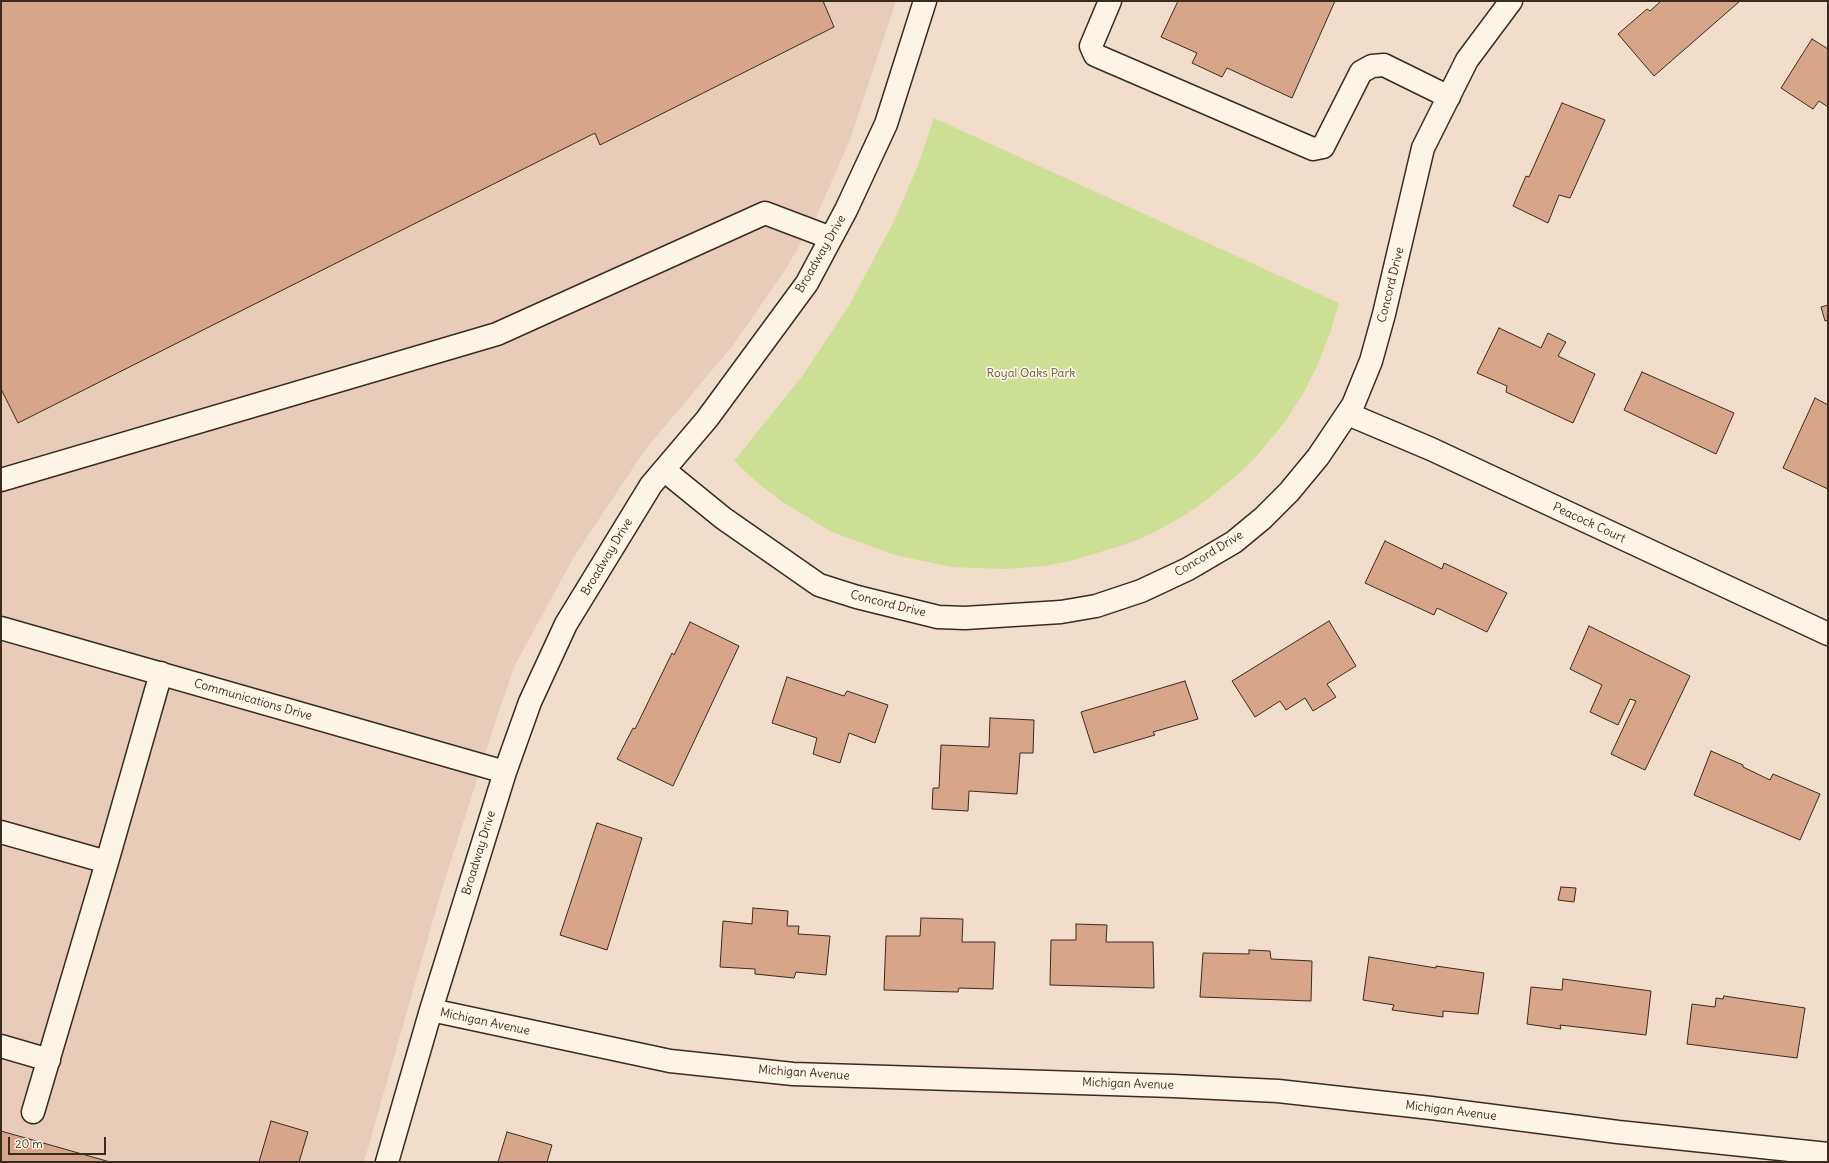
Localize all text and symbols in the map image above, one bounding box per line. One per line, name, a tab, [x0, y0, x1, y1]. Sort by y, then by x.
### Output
street label: Broadway Drive	[793, 212, 849, 296]
street label: Concord Drive	[1375, 246, 1407, 324]
park label: Royal Oaks Park	[987, 367, 1075, 381]
street label: Peacock Court	[1550, 500, 1628, 546]
street label: Broadway Drive	[578, 516, 636, 598]
street label: Concord Drive	[1172, 528, 1246, 580]
street label: Concord Drive	[849, 588, 927, 620]
street label: Communications Drive	[192, 676, 314, 724]
street label: Broadway Drive	[459, 809, 499, 897]
street label: Michigan Avenue	[439, 1005, 531, 1039]
street label: Michigan Avenue	[758, 1063, 850, 1083]
street label: Michigan Avenue	[1082, 1075, 1174, 1093]
street label: Michigan Avenue	[1405, 1098, 1497, 1124]
scale bar	[10, 1129, 108, 1155]
text: 20 m	[15, 1136, 43, 1151]

